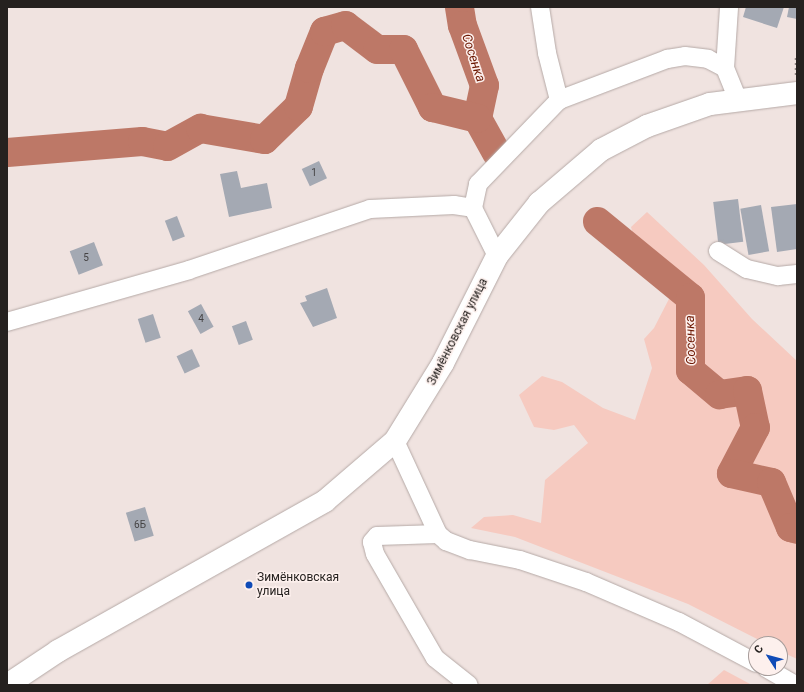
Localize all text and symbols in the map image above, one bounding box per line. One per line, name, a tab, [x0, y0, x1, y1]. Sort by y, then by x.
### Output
water label: Сосенка	[458, 32, 488, 84]
house number: 1	[311, 167, 317, 179]
house number: 5	[83, 252, 89, 264]
street label: Зимёнковская улица	[425, 276, 491, 388]
house number: 4	[198, 313, 204, 325]
water label: Сосенка	[682, 315, 700, 365]
house number: 6Б	[134, 519, 146, 531]
place label: Зимёнковская улица	[257, 571, 339, 599]
marker: Зимёнковская улица	[244, 580, 254, 590]
north arrow	[748, 636, 788, 676]
text: С	[751, 643, 766, 656]

